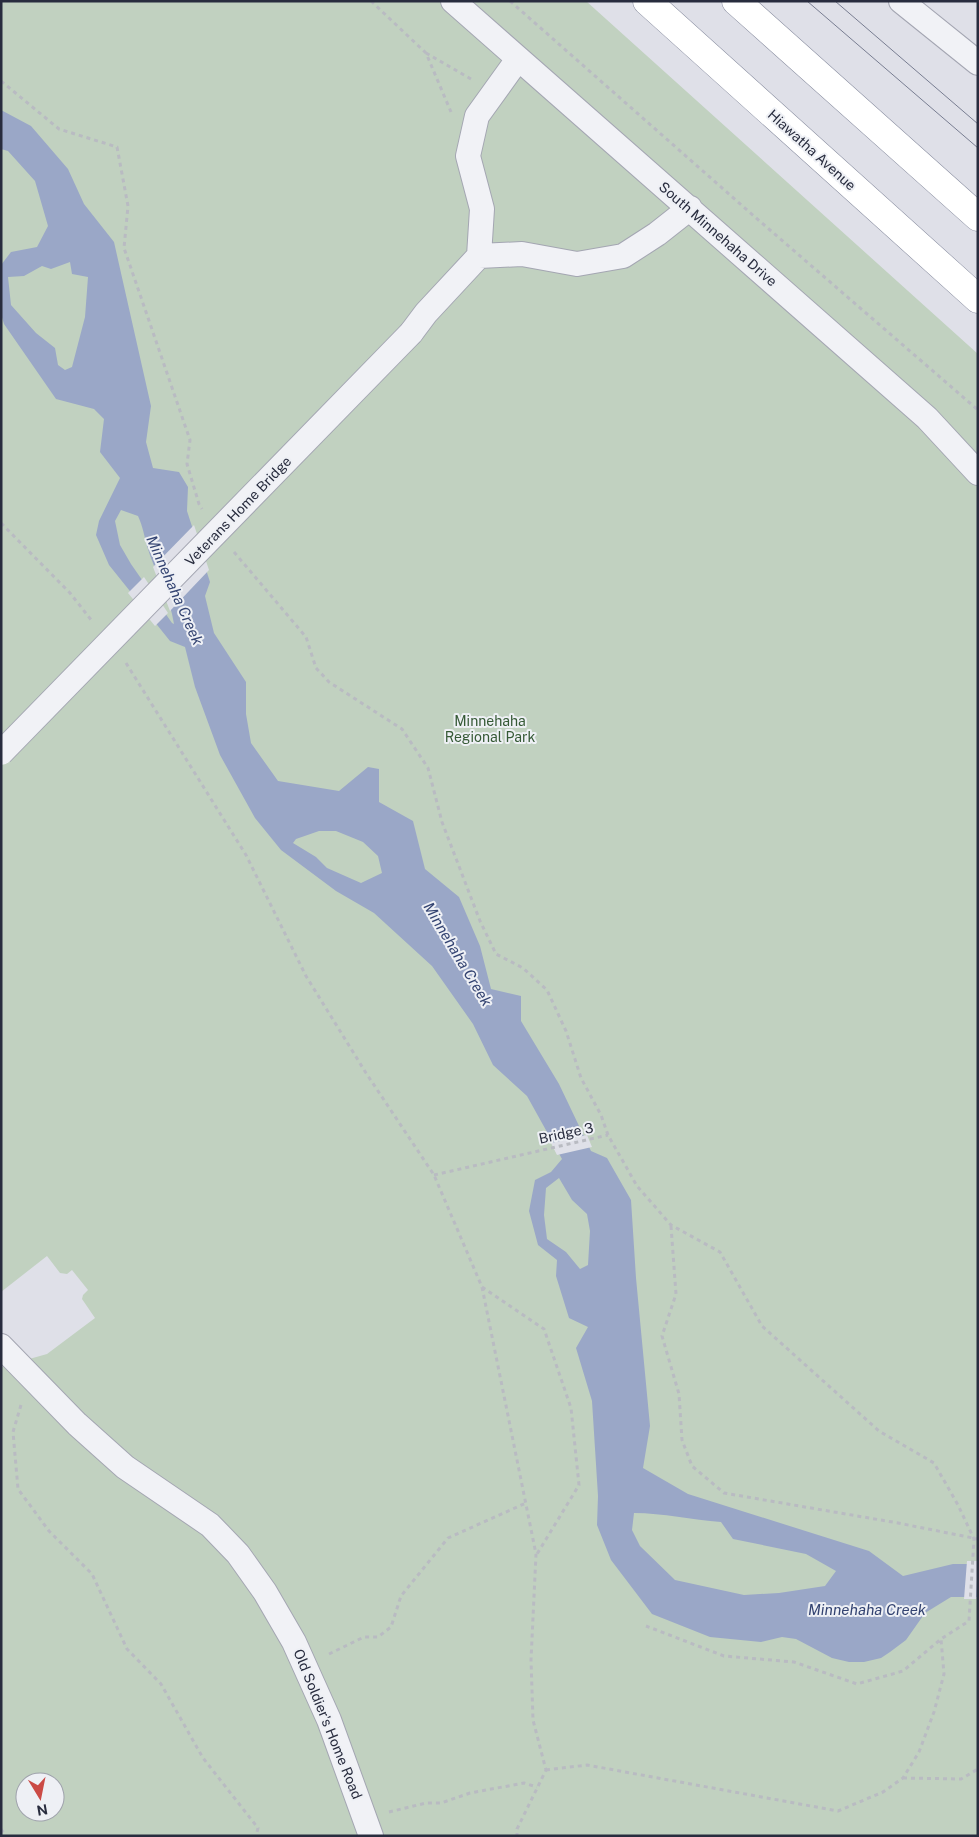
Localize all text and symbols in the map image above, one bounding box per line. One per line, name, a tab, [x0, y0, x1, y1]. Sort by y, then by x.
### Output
street label: Hiawatha Avenue	[765, 106, 859, 194]
street label: South Minnehaha Drive	[656, 178, 780, 290]
street label: Veterans Home Bridge	[182, 453, 294, 569]
water label: Minnehaha Creek	[143, 533, 207, 648]
park label: Minnehaha Regional Park	[445, 713, 535, 745]
water label: Minnehaha Creek	[420, 899, 496, 1010]
street label: Bridge 3	[537, 1119, 595, 1147]
water label: Minnehaha Creek	[808, 1601, 927, 1618]
street label: Old Soldier's Home Road	[291, 1647, 365, 1801]
north arrow	[15, 1772, 65, 1822]
text: N	[35, 1801, 49, 1819]

